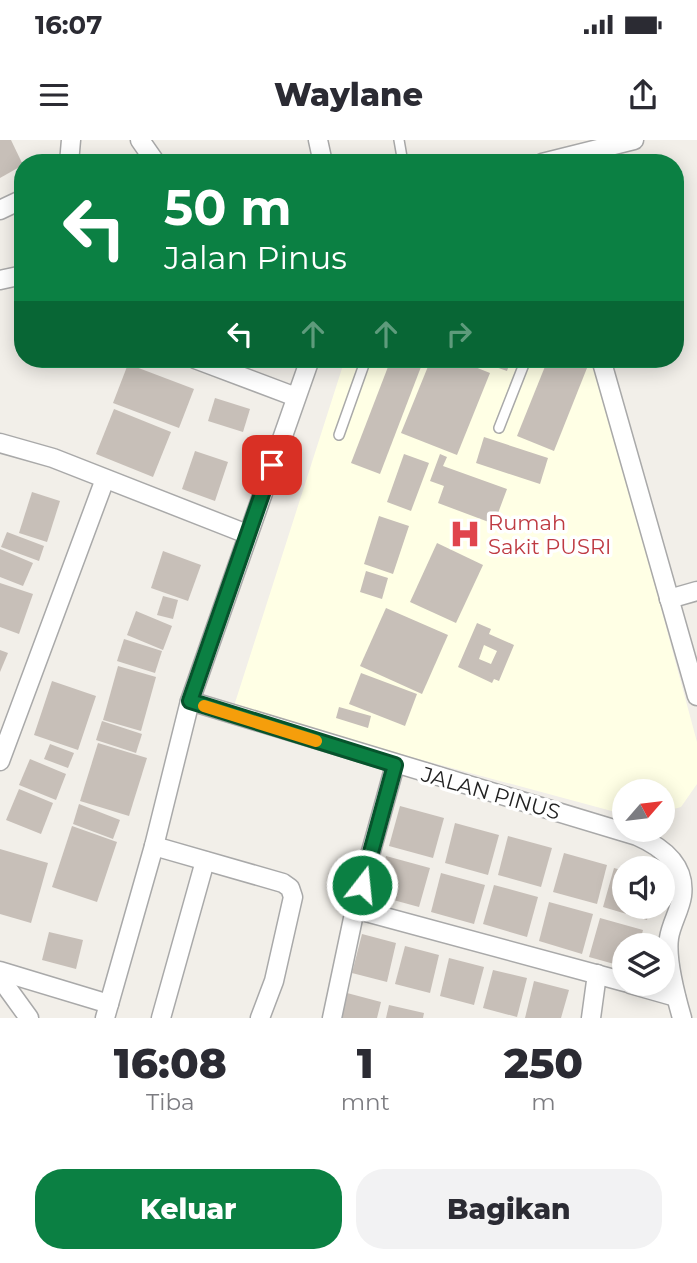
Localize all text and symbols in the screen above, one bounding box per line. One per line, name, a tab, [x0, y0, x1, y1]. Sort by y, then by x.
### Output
text: 16:07	[35, 9, 102, 41]
text: Waylane	[274, 75, 423, 114]
icon: menu	[35, 76, 73, 114]
icon: share	[624, 76, 662, 114]
text: 50 m	[164, 178, 292, 237]
icon: left	[49, 182, 140, 273]
text: Jalan Pinus	[164, 238, 347, 277]
icon: left	[221, 315, 259, 353]
icon: ahead	[294, 315, 332, 353]
icon: ahead	[367, 315, 405, 353]
icon: right	[440, 315, 478, 353]
pin	[242, 435, 302, 495]
icon: arrive	[253, 446, 291, 484]
place label: Rumah Sakit PUSRI	[488, 510, 611, 559]
hospital icon: Rumah Sakit PUSRI	[448, 517, 482, 551]
street label: JALAN PINUS	[418, 761, 563, 825]
north arrow	[612, 779, 676, 842]
map controls	[612, 779, 675, 996]
position arrow	[325, 848, 399, 922]
button: sound	[612, 856, 675, 919]
button: layers	[612, 933, 675, 996]
text: 16:08	[114, 1037, 227, 1089]
text: 1	[357, 1037, 374, 1089]
text: 250	[504, 1037, 583, 1089]
text: Tiba	[146, 1088, 195, 1116]
text: mnt	[341, 1088, 390, 1116]
text: m	[531, 1088, 556, 1116]
button: Keluar	[35, 1169, 342, 1249]
button: Bagikan	[356, 1169, 662, 1249]

